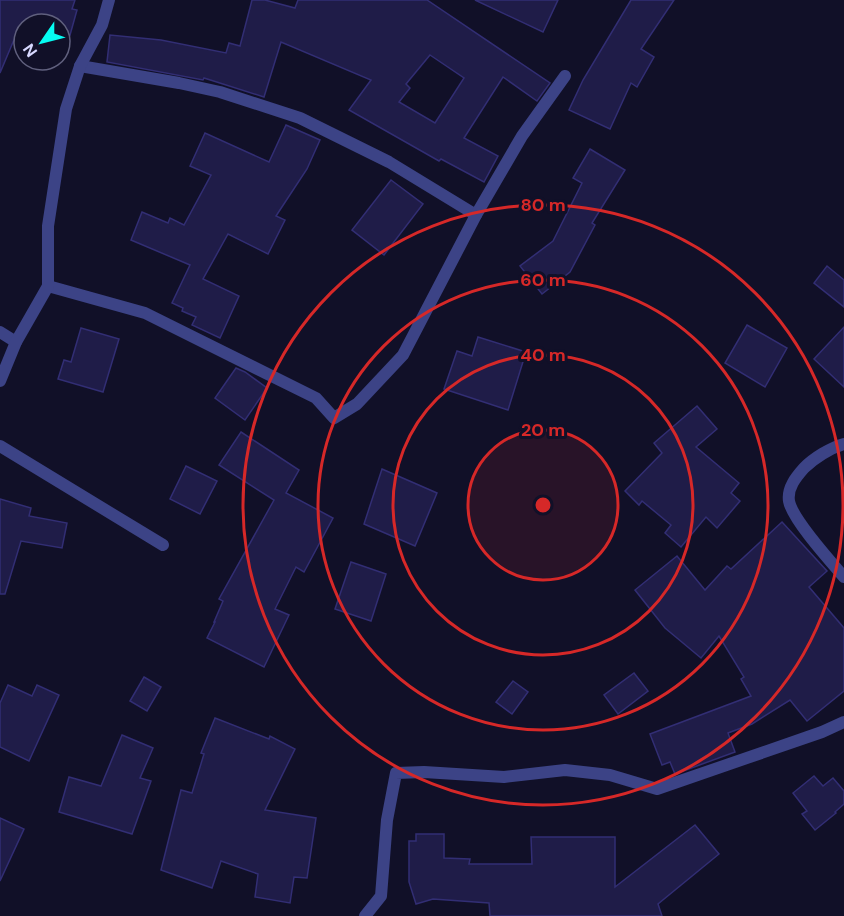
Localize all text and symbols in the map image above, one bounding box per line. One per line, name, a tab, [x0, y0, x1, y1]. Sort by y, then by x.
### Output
north arrow	[12, 12, 72, 72]
text: N	[18, 40, 42, 61]
text: 80 m	[520, 193, 566, 217]
text: 60 m	[520, 268, 566, 292]
text: 40 m	[520, 343, 566, 367]
text: 20 m	[521, 418, 565, 442]
centre of rings	[533, 495, 553, 515]

